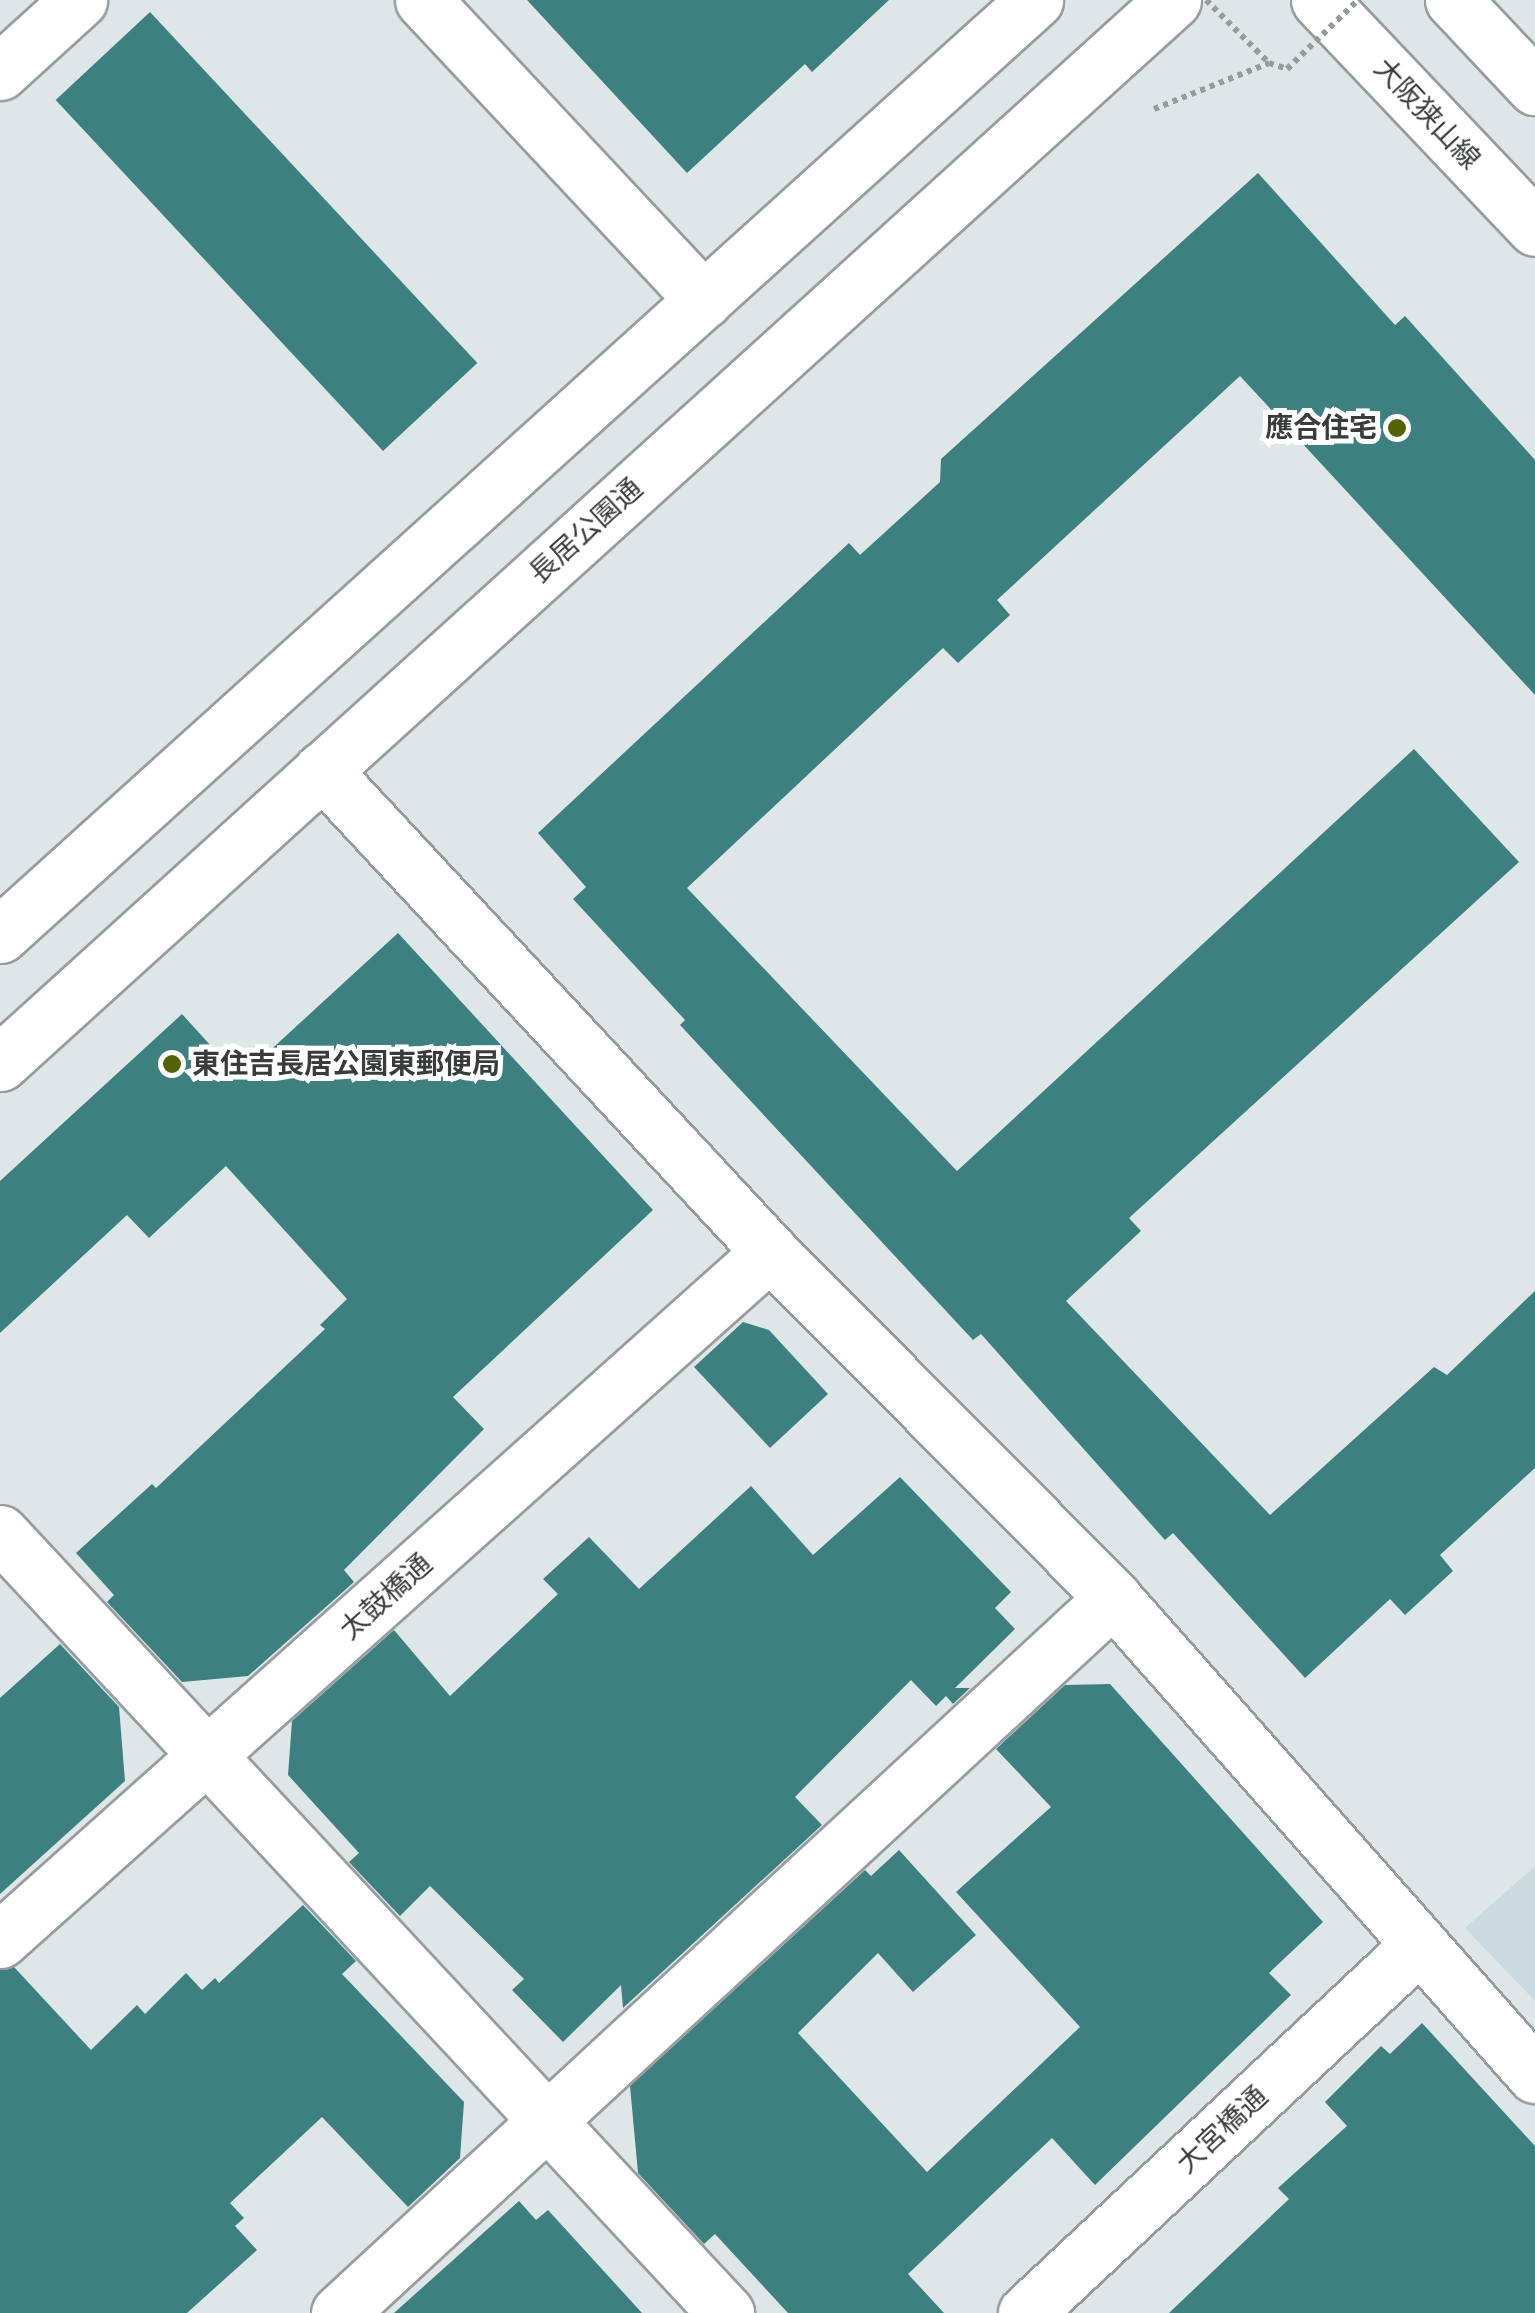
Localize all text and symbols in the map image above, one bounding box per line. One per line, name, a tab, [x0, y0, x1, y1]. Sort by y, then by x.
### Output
street label: 大阪狭山線	[1367, 51, 1487, 177]
place label: 應合住宅	[1265, 411, 1377, 445]
marker: 應合住宅	[1386, 417, 1408, 439]
street label: 長居公園通	[523, 472, 649, 590]
place label: 東住吉長居公園東郵便局	[192, 1047, 500, 1081]
marker: 東住吉長居公園東郵便局	[161, 1053, 183, 1075]
street label: 太鼓橋通	[333, 1547, 439, 1647]
street label: 大宮橋通	[1170, 2080, 1274, 2180]

